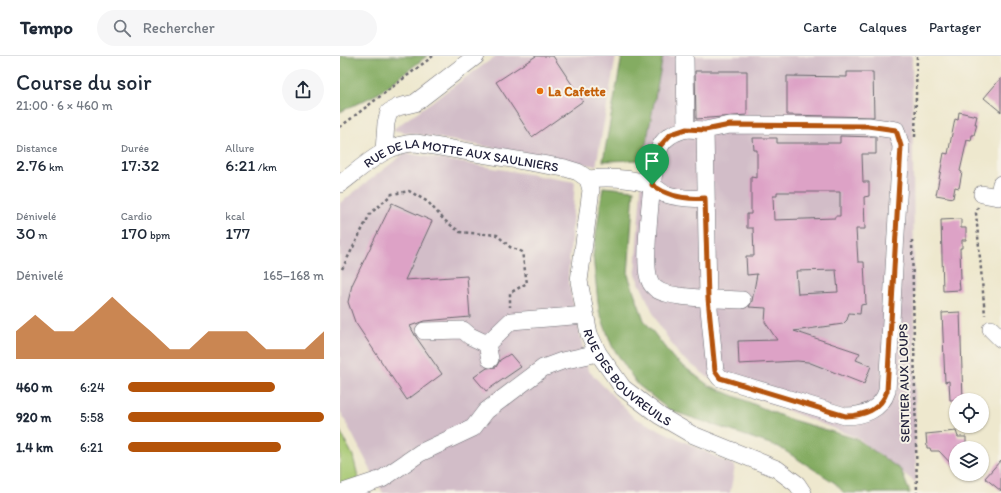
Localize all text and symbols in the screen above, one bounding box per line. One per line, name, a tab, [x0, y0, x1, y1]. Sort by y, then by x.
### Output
search box	[97, 10, 377, 46]
text: Tempo	[20, 16, 73, 39]
icon: search	[111, 17, 133, 39]
text: Rechercher	[143, 19, 215, 37]
text: Carte	[803, 19, 837, 36]
text: Calques	[859, 19, 907, 36]
text: Partager	[929, 19, 981, 36]
text: Course du soir	[16, 69, 151, 96]
button: share	[282, 69, 324, 111]
place label: La Cafette	[548, 84, 606, 99]
marker: La Cafette	[535, 86, 545, 96]
text: 21:00 · 6 × 460 m	[16, 98, 113, 113]
text: RUE DE LA MOTTE AUX SAULNIERS	[360, 135, 560, 174]
text: Distance	[16, 142, 57, 155]
text: Durée	[121, 142, 149, 155]
text: Allure	[225, 142, 254, 155]
pin	[635, 144, 669, 185]
icon: arrive	[641, 150, 663, 172]
text: 2.76	[16, 155, 47, 175]
text: 17:32	[121, 155, 159, 175]
text: 6:21	[225, 155, 255, 175]
text: km	[47, 161, 64, 174]
text: /km	[255, 161, 277, 174]
street label: RUE DE LA MOTTE AUX SAULNIERS	[362, 161, 564, 177]
text: Dénivelé	[16, 210, 56, 223]
text: Cardio	[121, 210, 152, 223]
text: kcal	[225, 210, 245, 223]
text: 30	[16, 223, 36, 243]
text: 170	[121, 223, 147, 243]
text: 177	[225, 223, 250, 243]
text: m	[36, 229, 47, 242]
text: bpm	[147, 229, 170, 242]
text: Dénivelé	[16, 268, 64, 283]
text: 165–168 m	[263, 268, 324, 283]
street label: SENTIER AUX LOUPS	[895, 323, 913, 443]
street label: RUE DES BOUVREUILS	[581, 328, 674, 429]
text: 460 m	[16, 380, 53, 395]
text: 6:24	[80, 380, 105, 395]
map controls	[949, 393, 989, 481]
button: locate	[949, 393, 989, 433]
text: 920 m	[16, 410, 52, 425]
text: 5:58	[80, 410, 104, 425]
text: 1.4 km	[16, 440, 53, 455]
text: 6:21	[80, 440, 103, 455]
button: layers	[949, 441, 989, 481]

